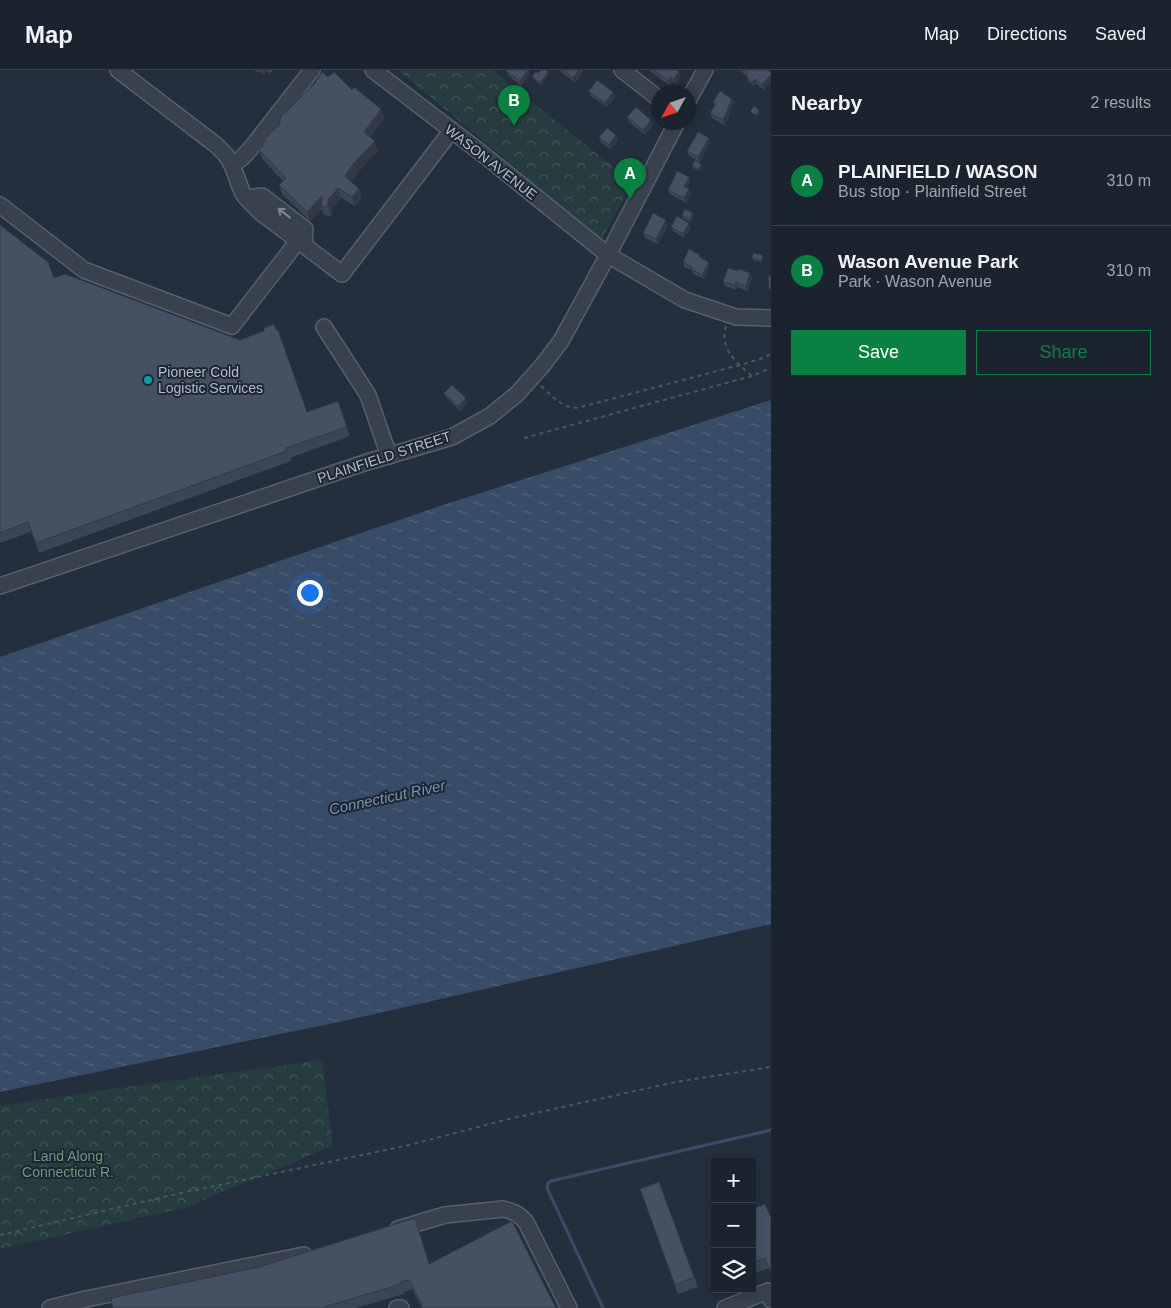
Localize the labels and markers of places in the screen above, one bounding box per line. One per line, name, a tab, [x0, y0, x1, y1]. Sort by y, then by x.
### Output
pin: B	[498, 85, 530, 126]
pin: A	[614, 158, 646, 199]
place label: Pioneer Cold Logistic Services	[158, 364, 263, 396]
marker: Pioneer Cold Logistic Services	[142, 374, 154, 386]

